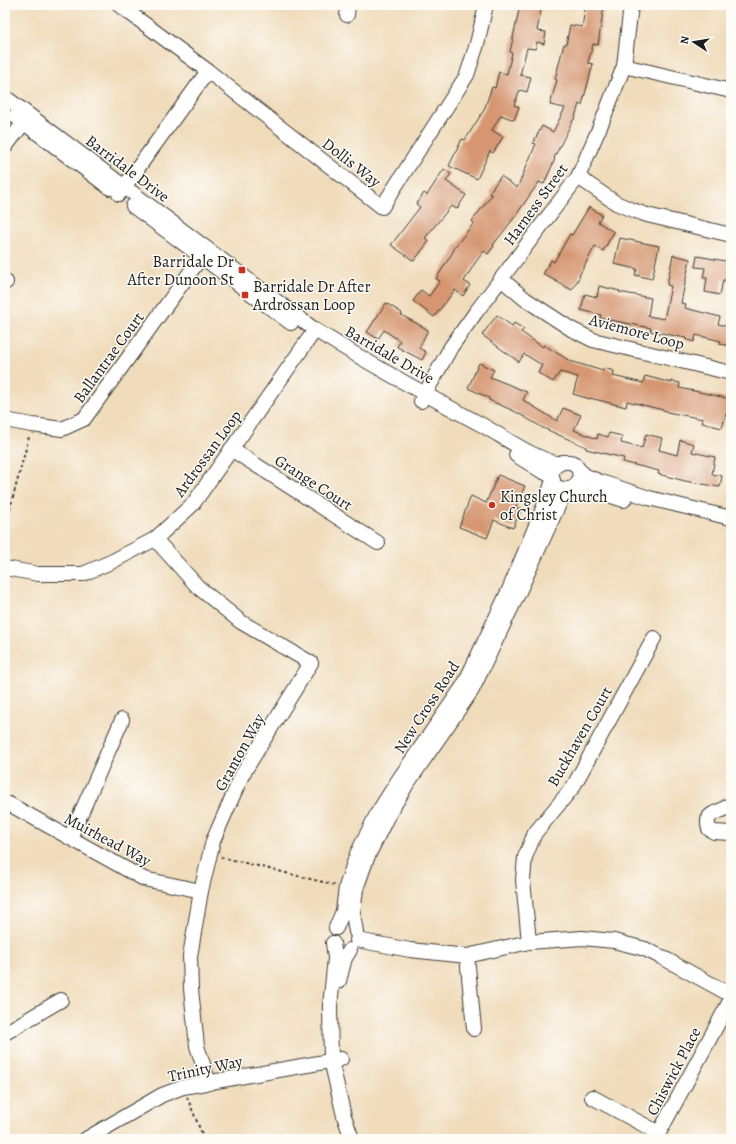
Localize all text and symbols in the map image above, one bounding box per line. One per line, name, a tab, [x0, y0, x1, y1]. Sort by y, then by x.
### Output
north arrow	[674, 22, 714, 62]
text: N	[677, 35, 693, 46]
street label: Barridale Drive	[81, 130, 174, 208]
street label: Dollis Way	[317, 133, 386, 193]
street label: Harness Street	[499, 159, 573, 250]
place label: Barridale Dr After Dunoon St	[126, 251, 234, 291]
marker: Barridale Dr After Dunoon St	[237, 265, 247, 275]
place label: Barridale Dr After Ardrossan Loop	[252, 276, 371, 316]
marker: Barridale Dr After Ardrossan Loop	[240, 290, 250, 300]
street label: Ballantrae Court	[68, 308, 149, 408]
street label: Aviemore Loop	[586, 308, 687, 355]
street label: Barridale Drive	[341, 320, 438, 389]
street label: Ardrossan Loop	[168, 406, 247, 502]
street label: Grange Court	[270, 449, 357, 516]
place label: Kingsley Church of Christ	[500, 486, 608, 526]
marker: Kingsley Church of Christ	[487, 500, 497, 510]
street label: New Cross Road	[389, 657, 465, 758]
street label: Buckhaven Court	[542, 682, 617, 791]
street label: Granton Way	[209, 709, 271, 795]
street label: Muirhead Way	[60, 808, 156, 872]
street label: Chiswick Place	[641, 1023, 706, 1119]
street label: Trinity Way	[166, 1050, 245, 1088]

